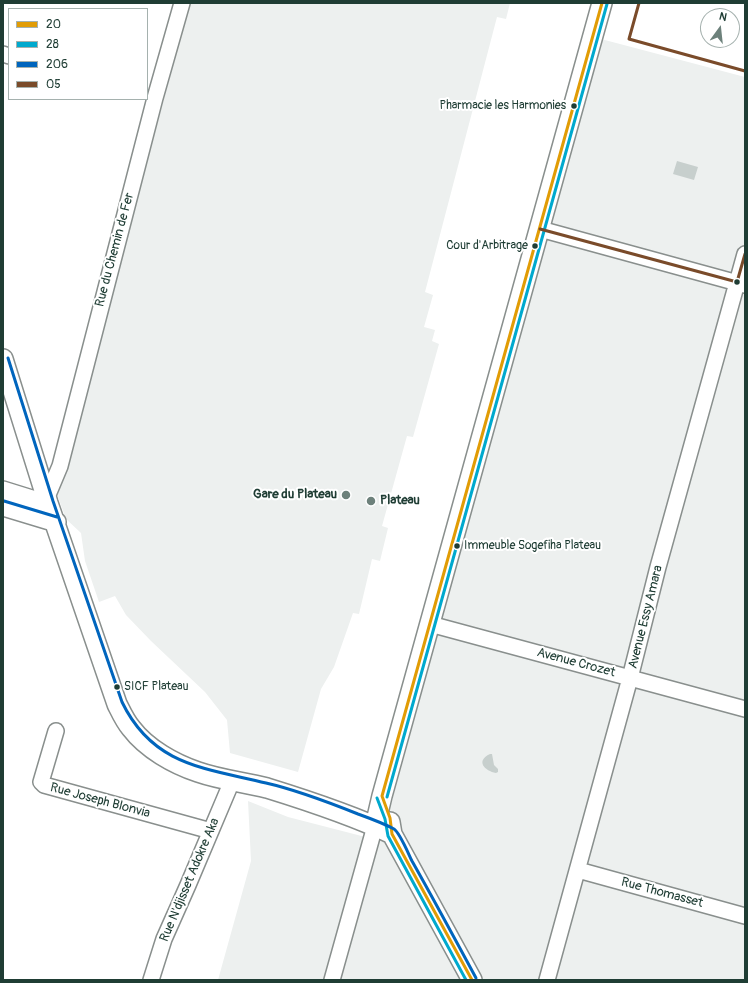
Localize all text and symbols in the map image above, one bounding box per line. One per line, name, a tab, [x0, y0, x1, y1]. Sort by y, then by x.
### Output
legend	[8, 8, 148, 100]
north arrow	[700, 8, 740, 48]
text: N	[718, 10, 728, 24]
text: 20	[46, 17, 61, 32]
text: 28	[46, 37, 59, 52]
text: 206	[46, 57, 68, 72]
text: 05	[46, 77, 61, 92]
place label: Pharmacie les Harmonies	[440, 99, 566, 113]
marker: Pharmacie les Harmonies	[569, 101, 579, 111]
street label: Rue du Chemin de Fer	[92, 191, 138, 309]
place label: Cour d'Arbitrage	[446, 239, 528, 253]
marker: Cour d'Arbitrage	[530, 241, 540, 251]
unlabelled marker	[732, 277, 742, 287]
place label: Gare du Plateau	[253, 487, 337, 503]
marker: Gare du Plateau	[340, 489, 352, 501]
place label: Plateau	[380, 493, 420, 509]
marker: Plateau	[365, 495, 377, 507]
place label: Immeuble Sogefiha Plateau	[464, 539, 601, 553]
marker: Immeuble Sogefiha Plateau	[452, 541, 462, 551]
street label: Avenue Essy Amara	[626, 564, 666, 670]
street label: Avenue Crozet	[535, 645, 617, 681]
place label: SICF Plateau	[124, 680, 188, 694]
marker: SICF Plateau	[112, 682, 122, 692]
street label: Rue Joseph Blonvia	[48, 780, 152, 822]
street label: Rue N'djisset Adokre Aka	[157, 816, 223, 944]
street label: Rue Thomasset	[619, 875, 705, 911]

